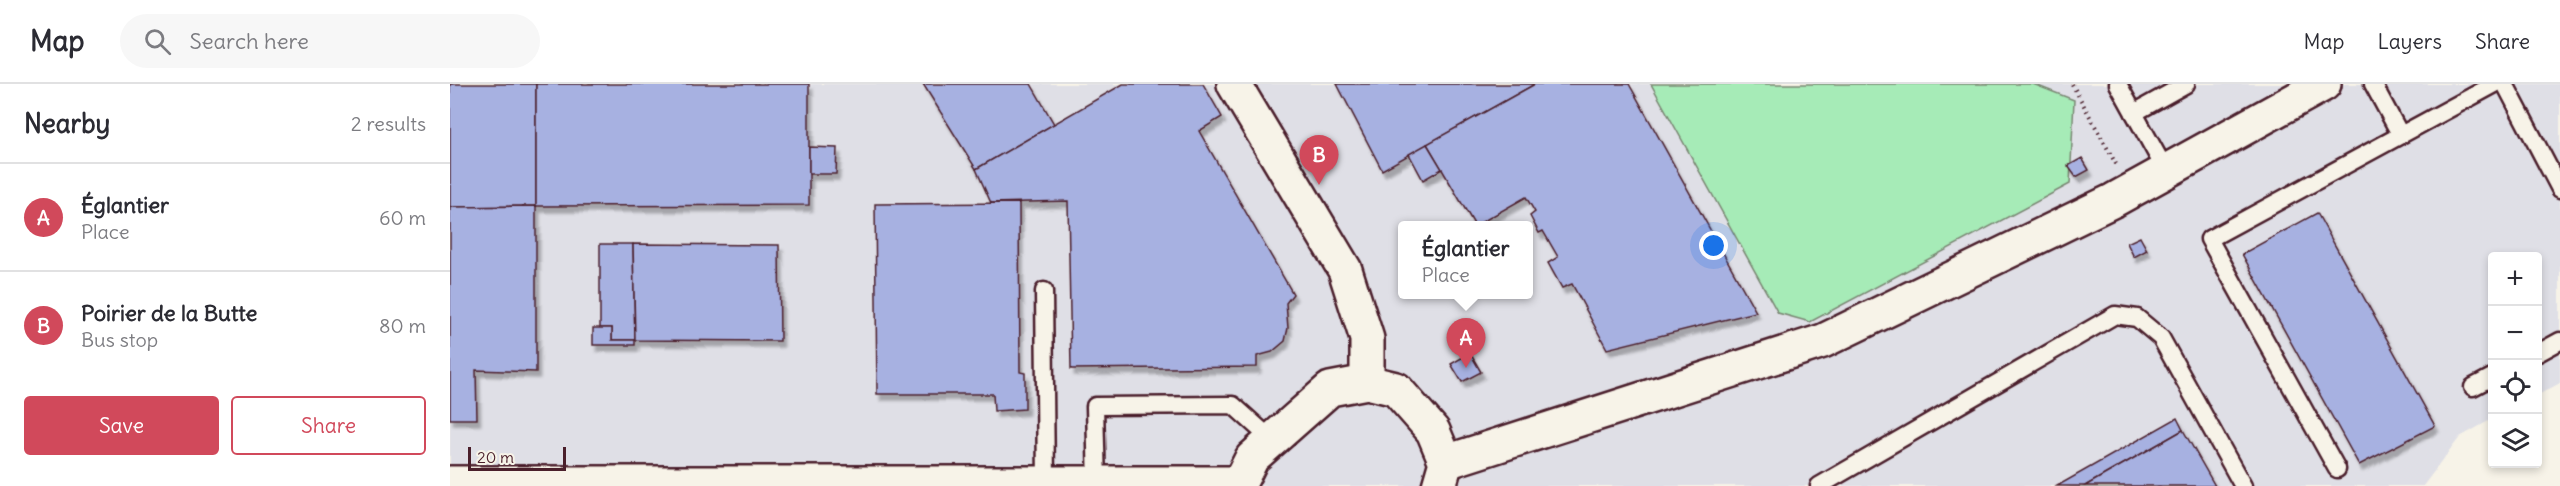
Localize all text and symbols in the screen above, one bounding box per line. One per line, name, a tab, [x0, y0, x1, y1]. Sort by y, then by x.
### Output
search box	[120, 14, 540, 68]
text: Map	[30, 23, 84, 59]
icon: search	[141, 25, 174, 58]
text: Search here	[189, 27, 309, 55]
text: Map	[2304, 28, 2344, 55]
text: Layers	[2377, 28, 2442, 55]
text: Share	[2475, 28, 2530, 55]
text: Nearby	[24, 107, 110, 140]
text: 2 results	[351, 111, 426, 136]
pin: B	[1300, 135, 1338, 185]
text: Églantier	[81, 191, 169, 219]
text: A	[37, 205, 50, 230]
text: 60 m	[379, 205, 426, 230]
text: Place	[81, 219, 129, 244]
popup	[1398, 221, 1533, 299]
your location	[1699, 231, 1728, 260]
text: Églantier	[1421, 234, 1510, 262]
map controls	[2488, 252, 2542, 468]
button: +	[2488, 252, 2542, 306]
text: Place	[1421, 262, 1470, 287]
text: Poirier de la Butte	[81, 299, 257, 327]
button: −	[2488, 306, 2542, 360]
text: B	[37, 313, 50, 338]
text: 80 m	[379, 313, 426, 338]
pin: A	[1446, 318, 1486, 368]
text: Bus stop	[81, 327, 158, 352]
button: locate	[2488, 360, 2542, 414]
button: Save	[24, 396, 219, 455]
button: Share	[231, 396, 426, 455]
button: layers	[2488, 414, 2542, 468]
scale bar	[468, 444, 566, 472]
text: 20 m	[477, 447, 514, 467]

